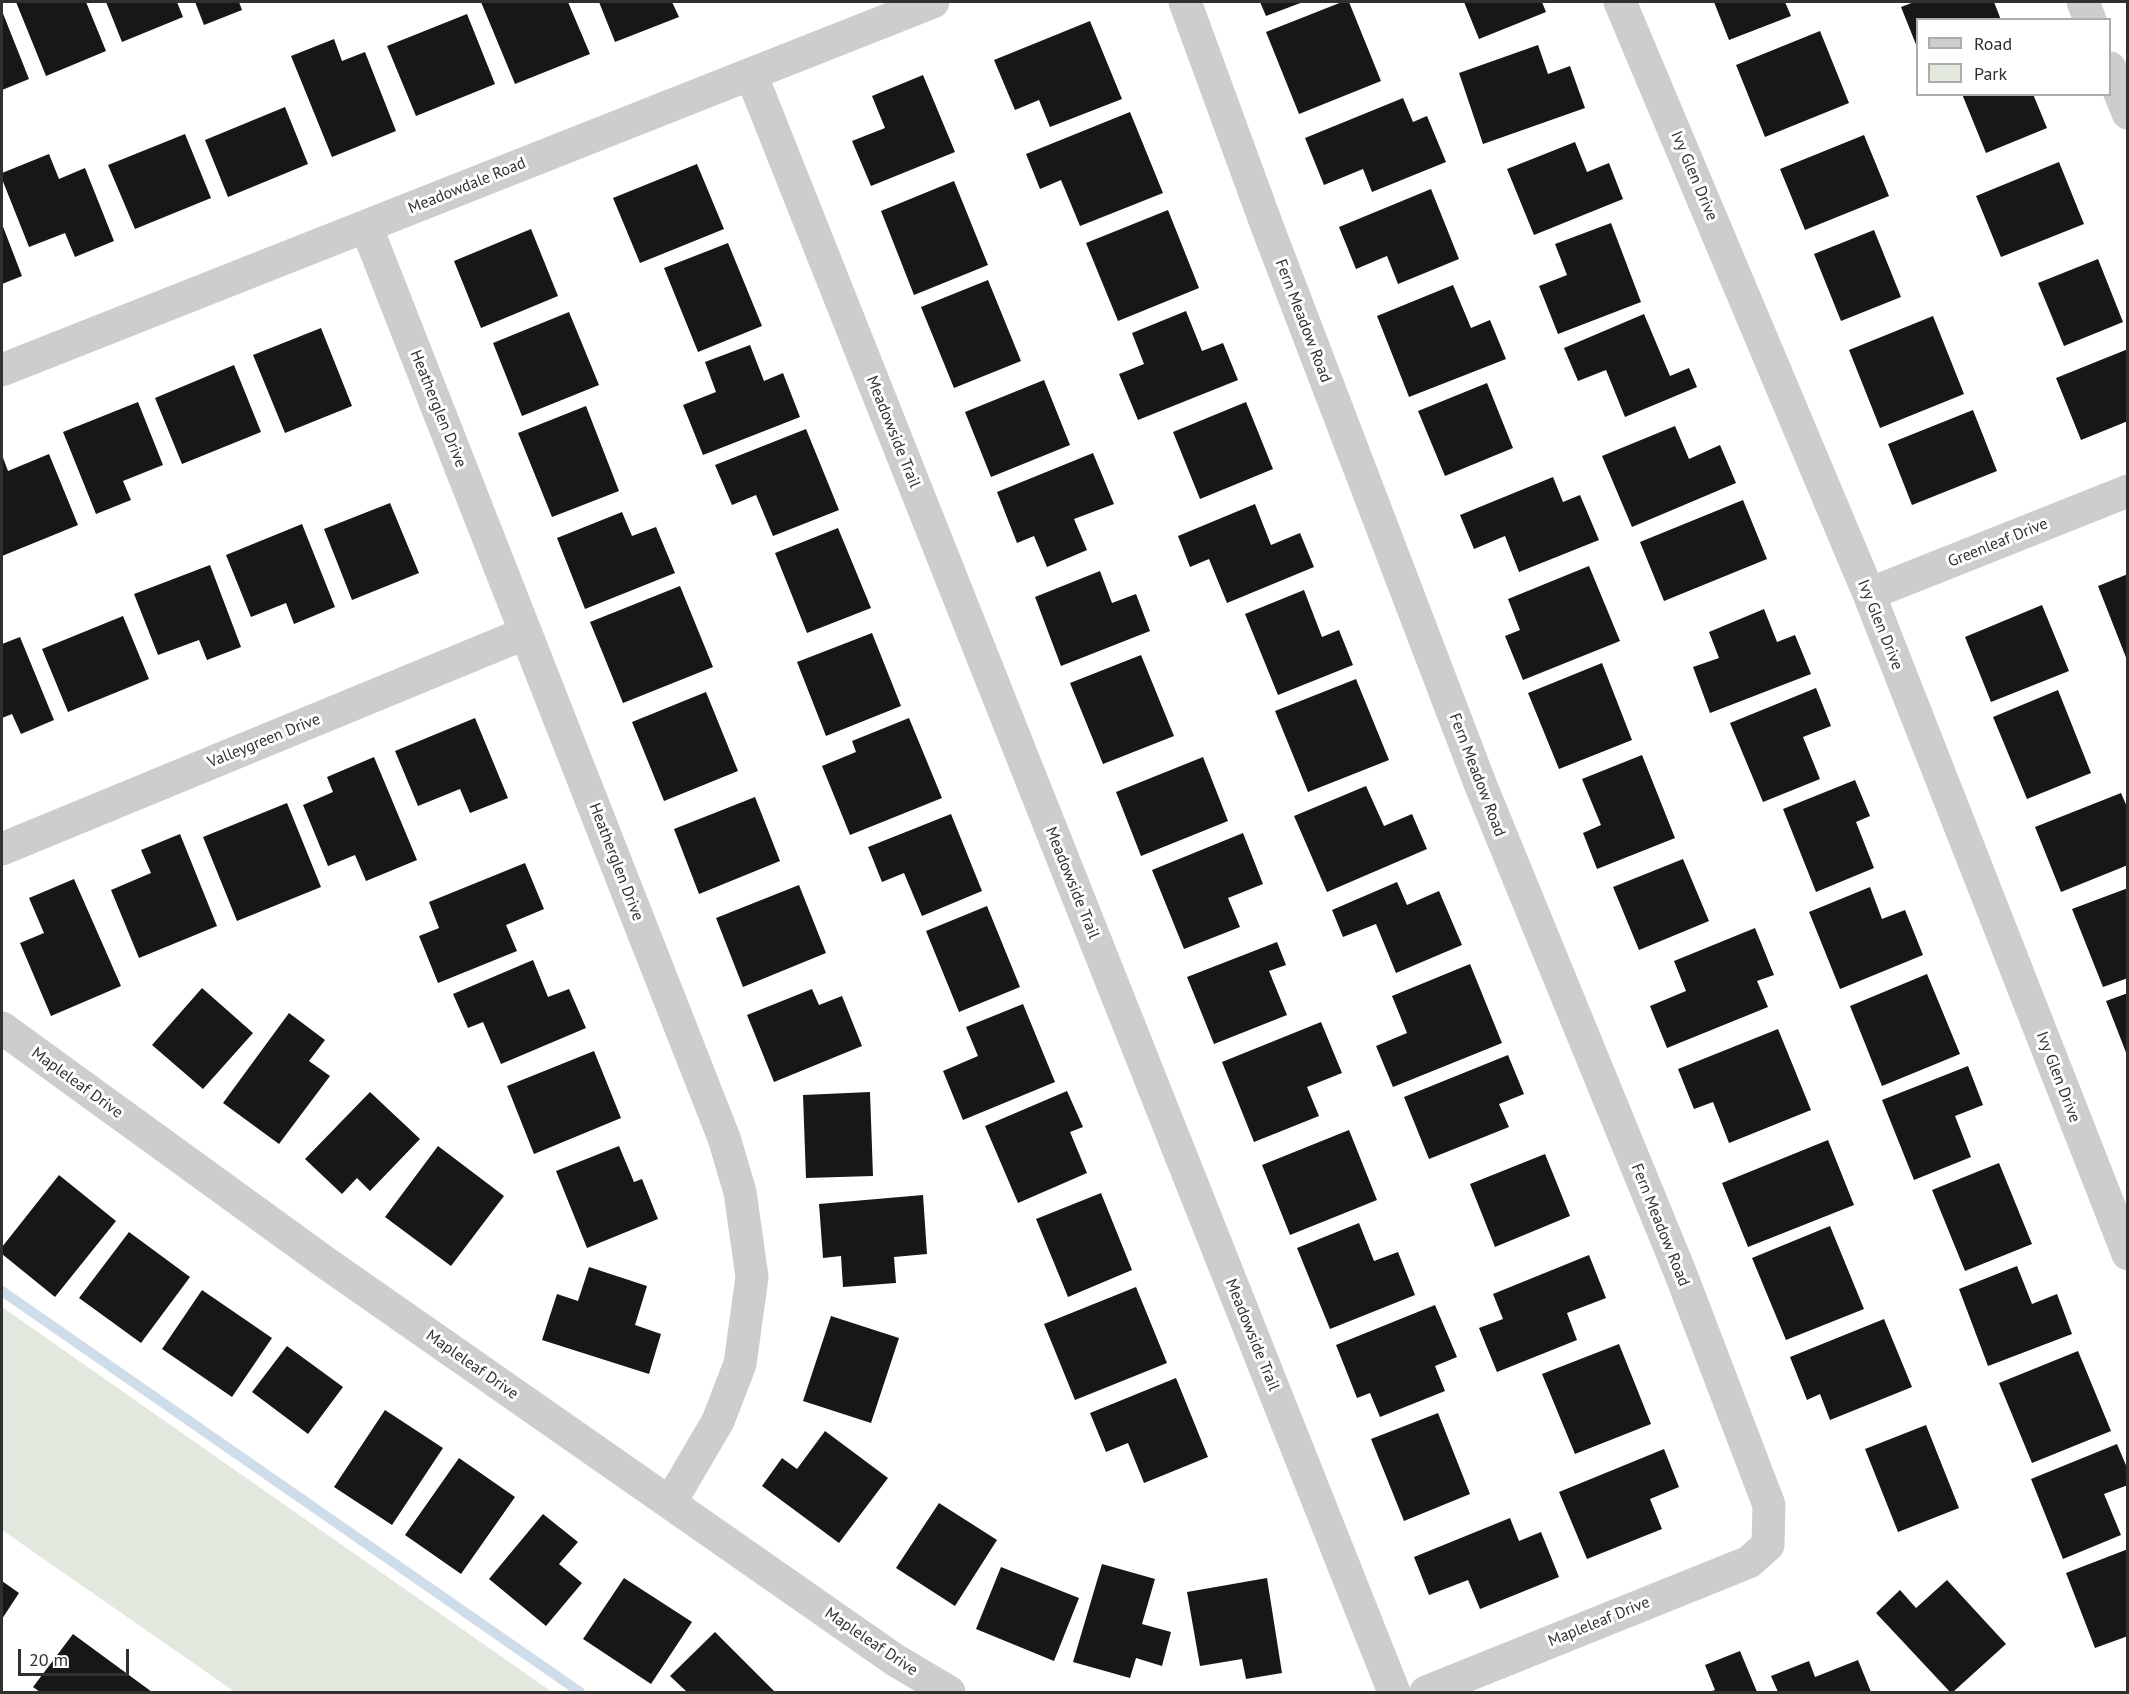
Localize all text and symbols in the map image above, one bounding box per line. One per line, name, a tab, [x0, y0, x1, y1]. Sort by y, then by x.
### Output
legend	[1916, 18, 2111, 96]
text: Road	[1974, 32, 2012, 55]
text: Park	[1974, 62, 2007, 85]
street label: Ivy Glen Drive	[1666, 128, 1722, 224]
street label: Meadowdale Road	[405, 154, 529, 218]
street label: Fern Meadow Road	[1271, 257, 1335, 385]
street label: Heatherglen Drive	[406, 348, 470, 470]
street label: Meadowside Trail	[862, 373, 924, 491]
street label: Greenleaf Drive	[1945, 514, 2051, 572]
street label: Ivy Glen Drive	[1853, 577, 1907, 673]
street label: Valleygreen Drive	[205, 710, 323, 772]
street label: Fern Meadow Road	[1445, 711, 1509, 839]
street label: Heatherglen Drive	[585, 800, 647, 924]
street label: Meadowside Trail	[1041, 824, 1103, 942]
street label: Ivy Glen Drive	[2032, 1029, 2084, 1125]
street label: Mapleleaf Drive	[28, 1043, 126, 1123]
street label: Fern Meadow Road	[1627, 1161, 1693, 1289]
street label: Meadowside Trail	[1221, 1276, 1283, 1394]
street label: Mapleleaf Drive	[422, 1326, 522, 1404]
street label: Mapleleaf Drive	[1545, 1593, 1653, 1651]
street label: Mapleleaf Drive	[821, 1604, 921, 1680]
scale bar	[21, 1637, 132, 1675]
text: 20 m	[29, 1648, 68, 1671]

